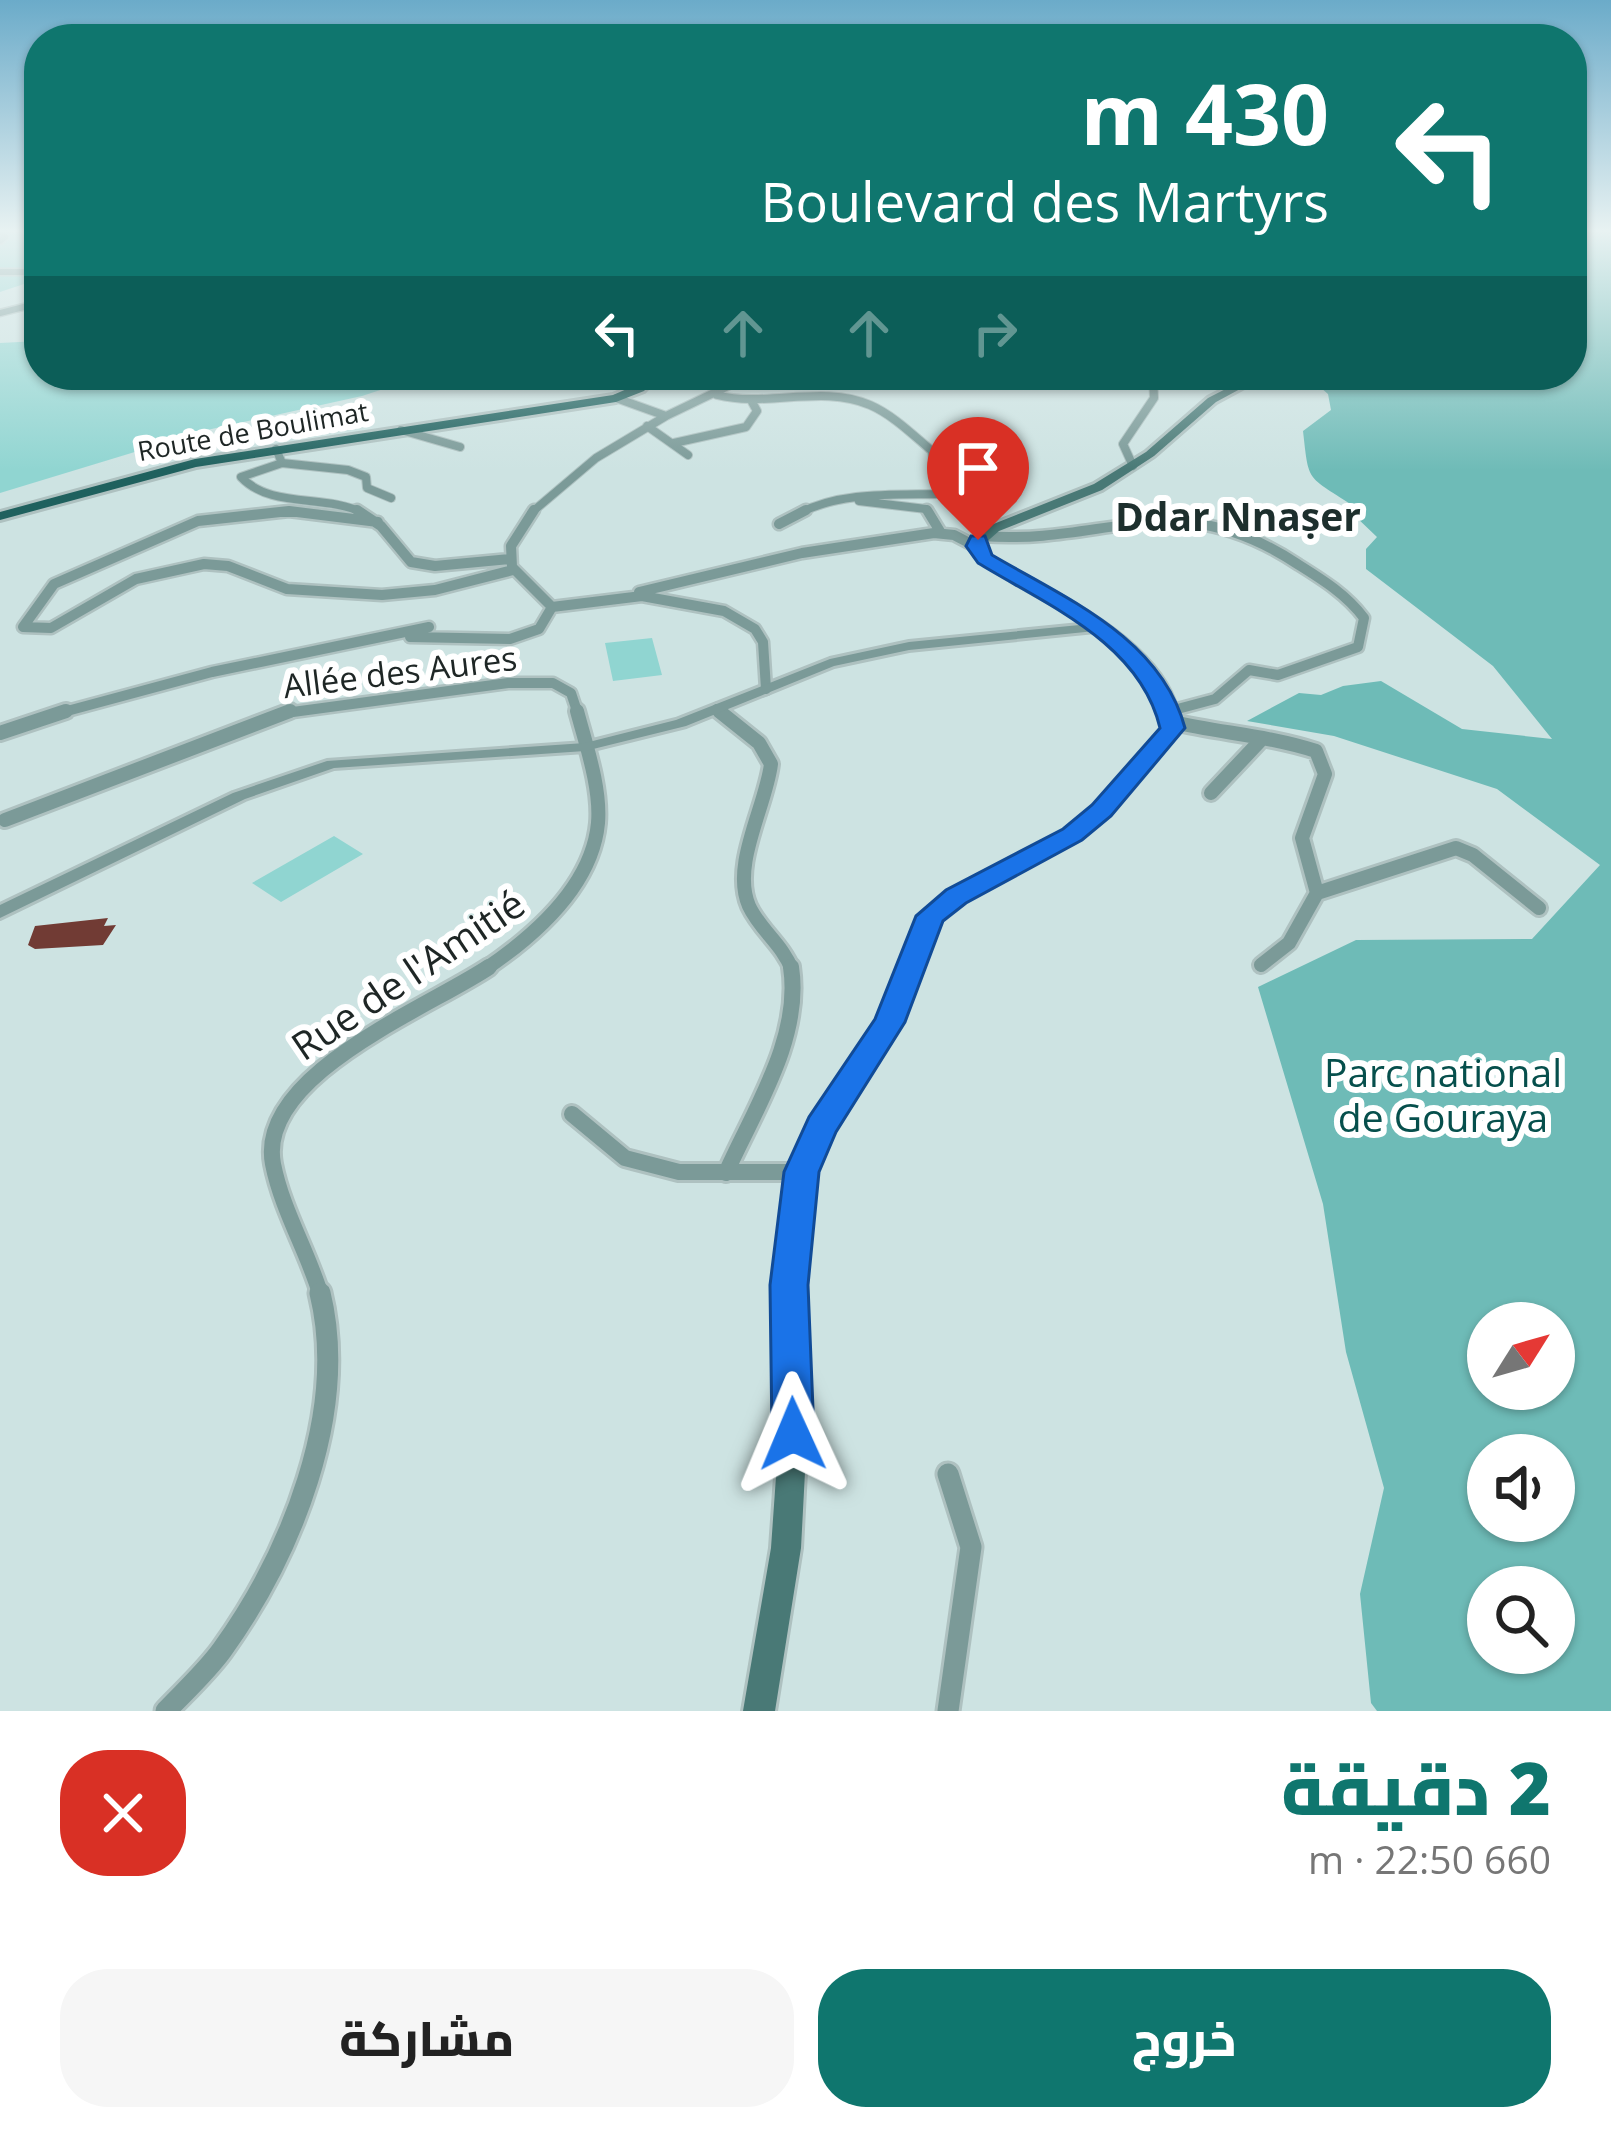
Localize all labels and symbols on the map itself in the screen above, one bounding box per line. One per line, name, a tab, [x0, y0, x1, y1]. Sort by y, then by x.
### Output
street label: Route de Boulimat	[135, 392, 371, 469]
pin	[927, 417, 1029, 540]
district label: Ddar Nnaṣer	[1115, 489, 1361, 542]
street label: Allée des Aures	[281, 635, 519, 708]
street label: Rue de l'Amitié	[280, 876, 534, 1071]
park label: Parc national de Gouraya	[1324, 1045, 1562, 1143]
north arrow	[1467, 1302, 1575, 1410]
position arrow	[730, 1371, 856, 1497]

